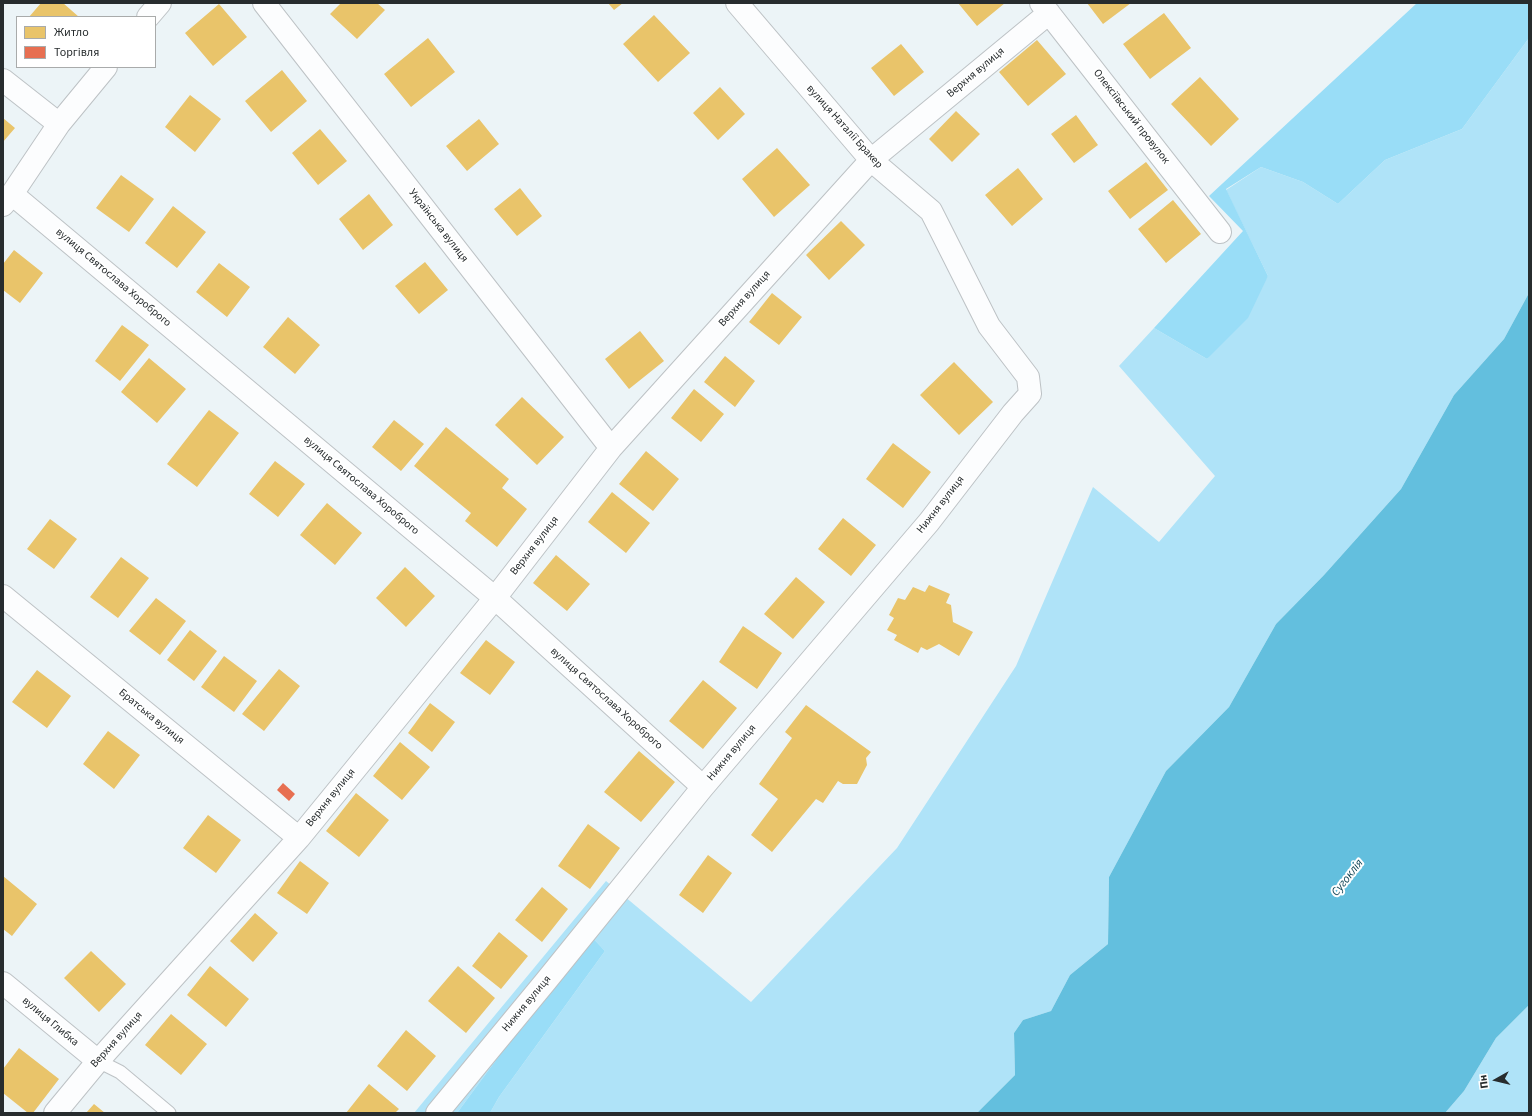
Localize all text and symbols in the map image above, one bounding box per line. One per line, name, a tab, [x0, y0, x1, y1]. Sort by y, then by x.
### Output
legend	[16, 16, 156, 68]
text: Житло	[54, 24, 89, 41]
text: Торгівля	[54, 44, 99, 61]
street label: Верхня вулиця	[944, 45, 1008, 101]
street label: Олексіївський провулок	[1090, 67, 1172, 167]
street label: вулиця Наталії Бракер	[803, 83, 885, 171]
street label: Українська вулиця	[405, 187, 471, 265]
street label: вулиця Святослава Хороброго	[53, 226, 173, 330]
street label: Верхня вулиця	[716, 268, 774, 330]
street label: вулиця Святослава Хороброго	[301, 434, 421, 538]
street label: Нижня вулиця	[914, 474, 968, 536]
street label: Верхня вулиця	[508, 514, 562, 578]
street label: вулиця Святослава Хороброго	[547, 645, 665, 753]
street label: Братська вулиця	[116, 687, 186, 747]
street label: Нижня вулиця	[705, 722, 759, 784]
street label: Верхня вулиця	[303, 766, 359, 830]
water label: Сугоклія	[1329, 857, 1367, 899]
street label: Нижня вулиця	[500, 973, 554, 1035]
street label: вулиця Глибка	[19, 995, 81, 1049]
street label: Верхня вулиця	[88, 1009, 146, 1071]
north arrow	[1476, 1060, 1516, 1100]
text: Пн	[1475, 1074, 1492, 1090]

